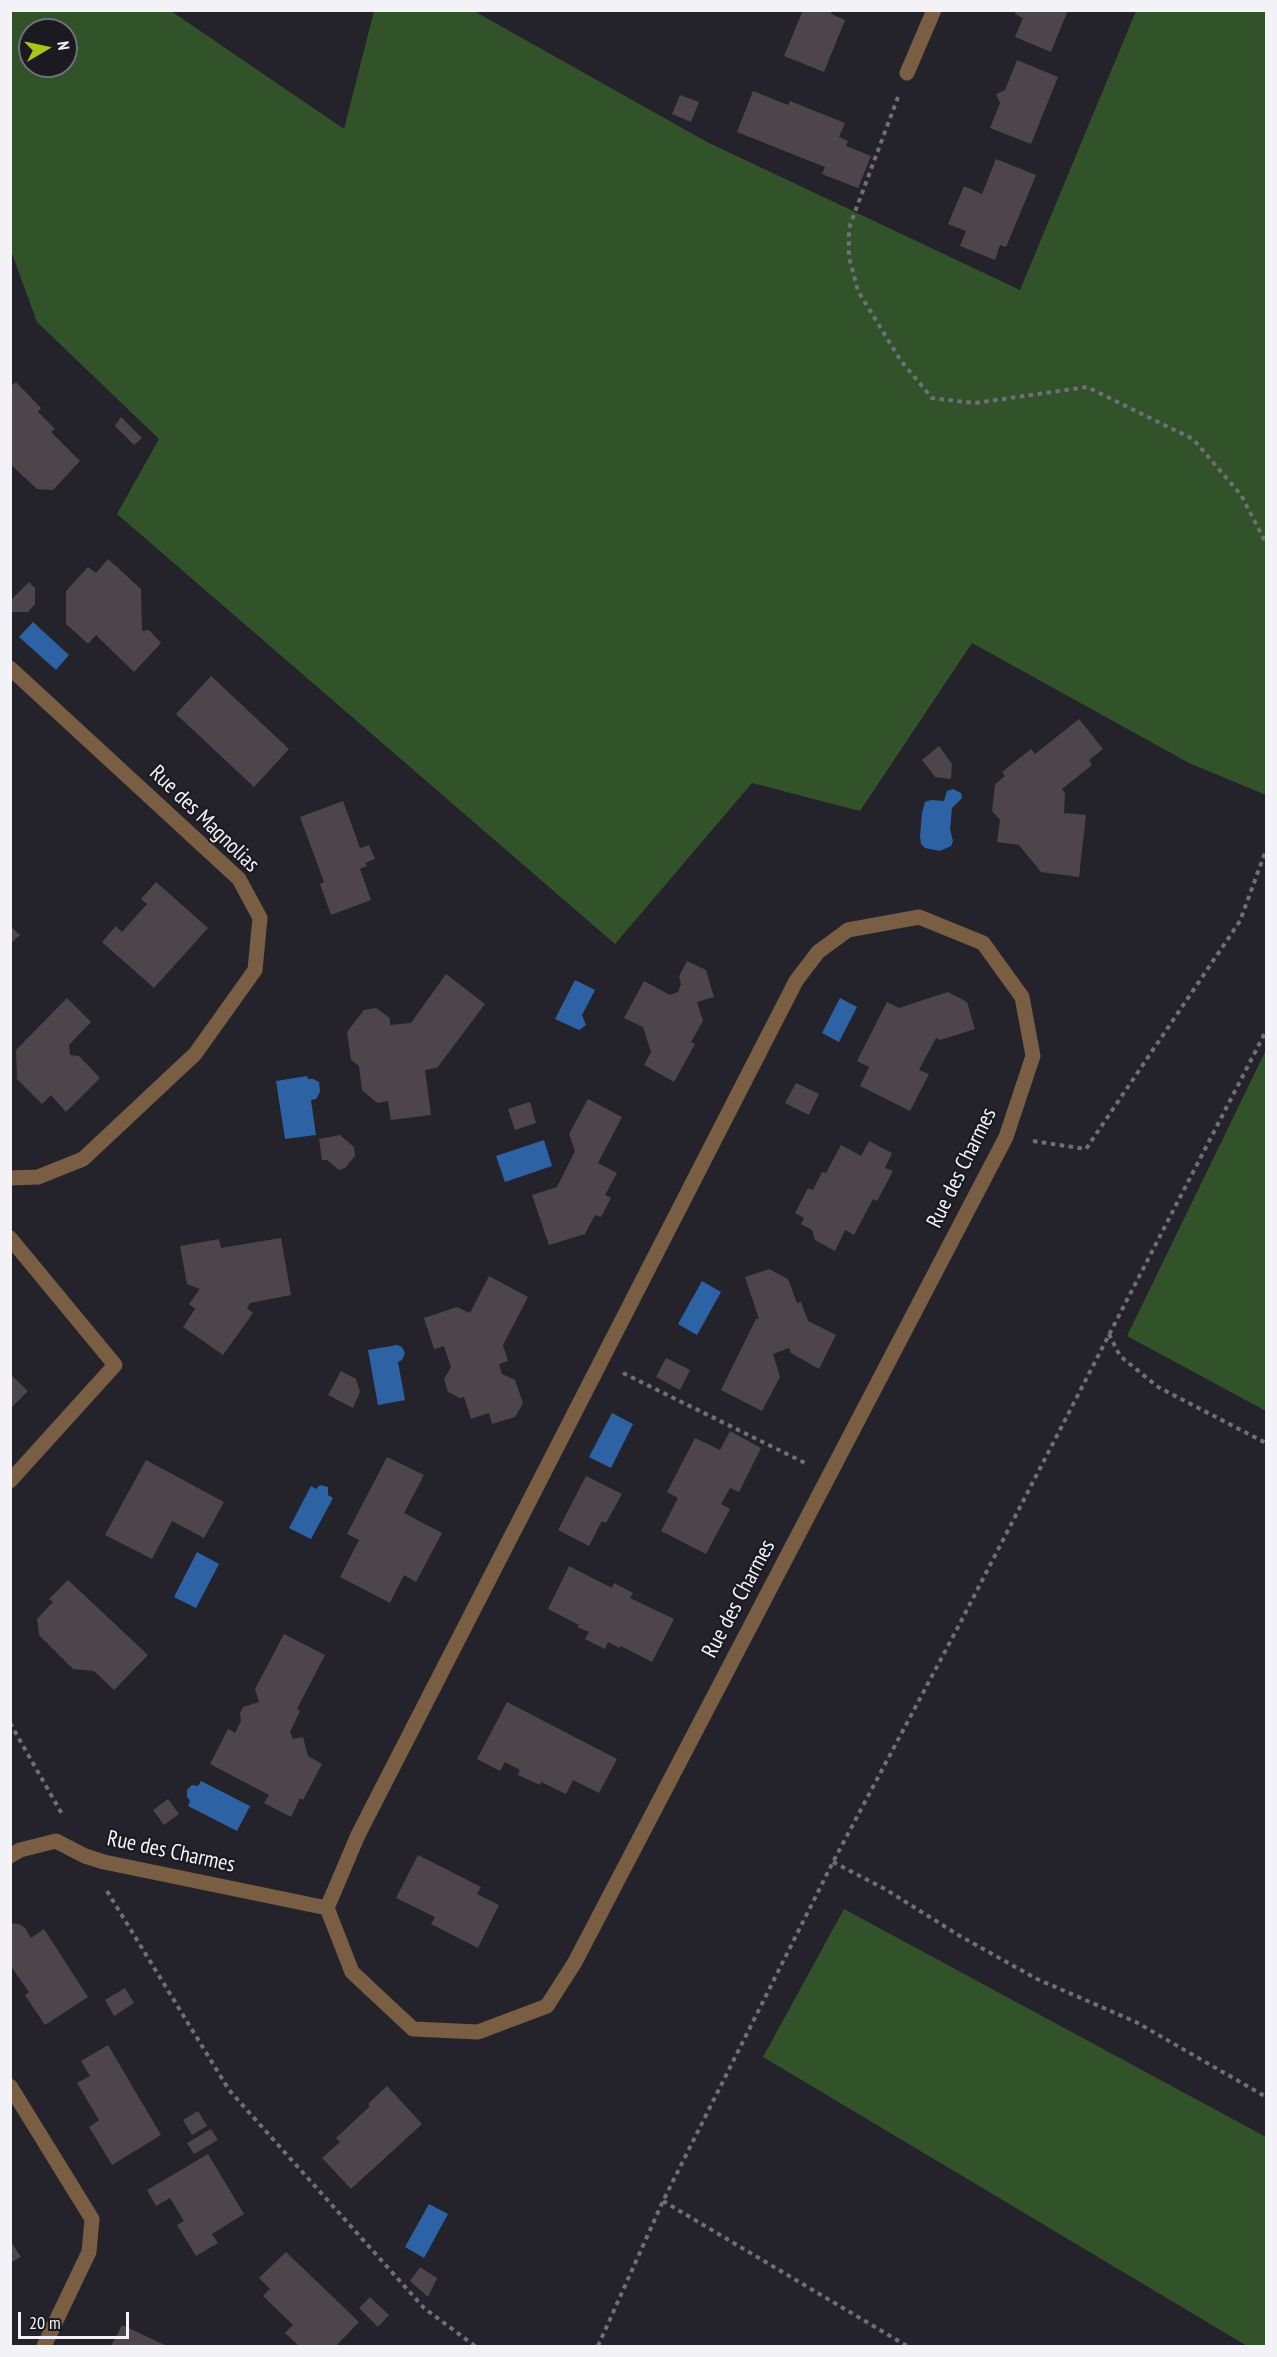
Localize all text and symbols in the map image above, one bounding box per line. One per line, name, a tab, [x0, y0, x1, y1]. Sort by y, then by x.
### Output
north arrow	[18, 18, 78, 78]
text: N	[53, 40, 74, 51]
street label: Rue des Magnolias	[144, 760, 264, 878]
street label: Rue des Charmes	[922, 1104, 1002, 1232]
street label: Rue des Charmes	[697, 1535, 781, 1663]
street label: Rue des Charmes	[105, 1826, 237, 1878]
scale bar	[21, 2300, 132, 2338]
text: 20 m	[29, 2311, 61, 2334]

